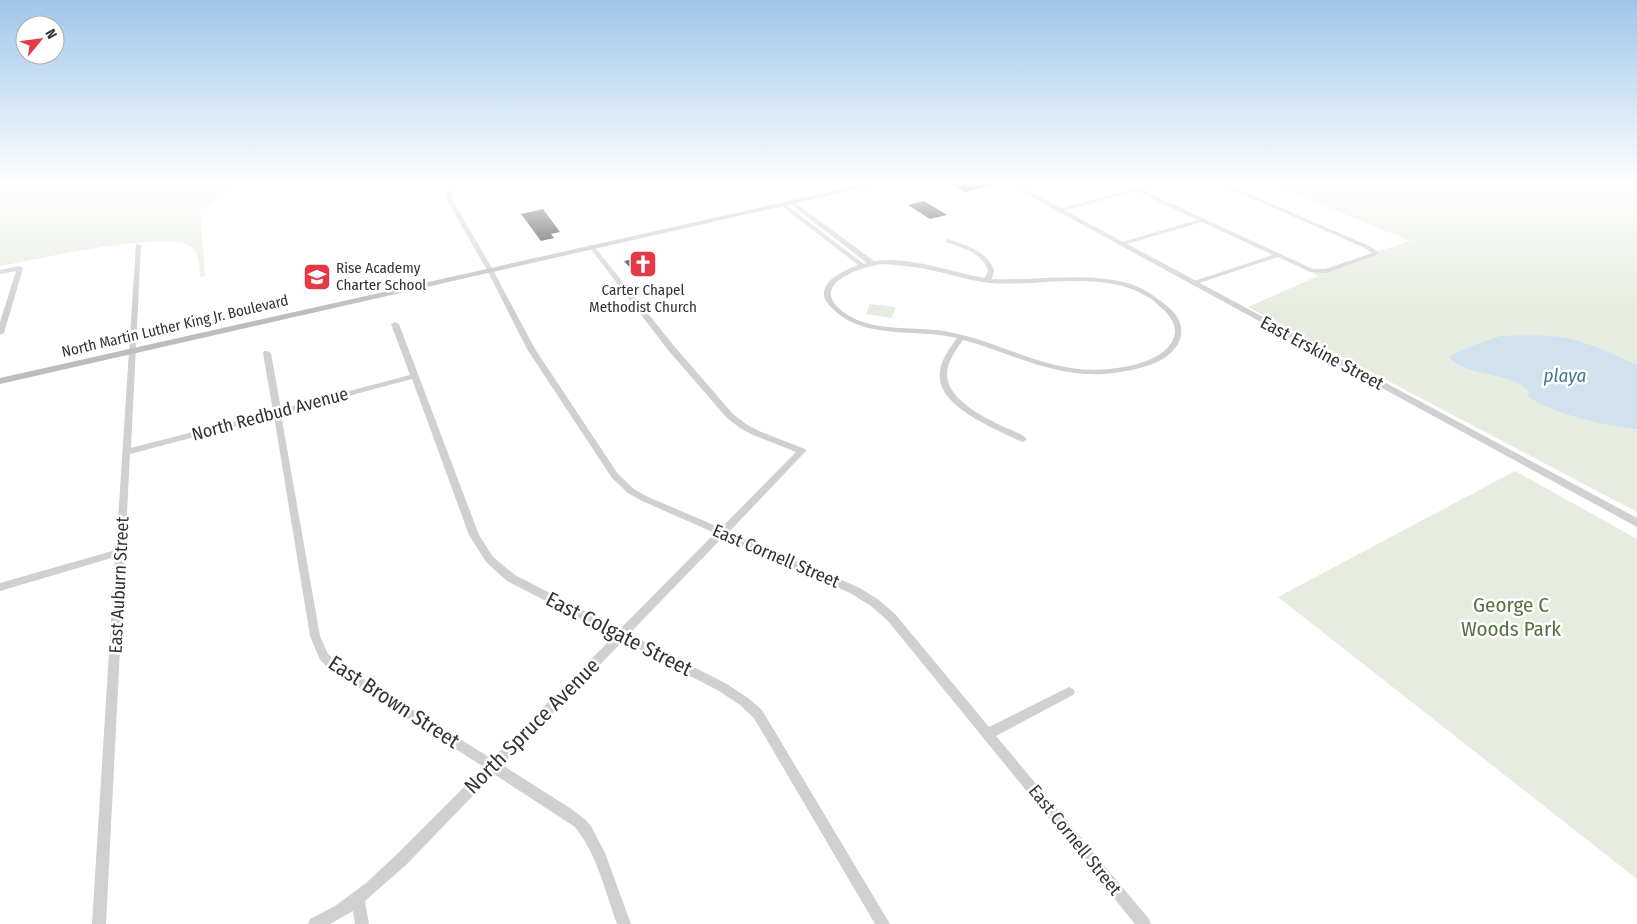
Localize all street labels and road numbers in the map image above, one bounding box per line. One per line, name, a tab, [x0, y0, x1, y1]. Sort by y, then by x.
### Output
street label: North Martin Luther King Jr. Boulevard	[60, 291, 290, 361]
street label: East Erskine Street	[1257, 311, 1388, 395]
street label: North Redbud Avenue	[189, 382, 351, 446]
street label: East Auburn Street	[104, 516, 134, 654]
street label: East Cornell Street	[709, 519, 843, 593]
street label: East Colgate Street	[542, 586, 697, 682]
street label: East Brown Street	[324, 650, 465, 754]
street label: North Spruce Avenue	[459, 653, 605, 799]
street label: East Cornell Street	[1024, 780, 1126, 900]

